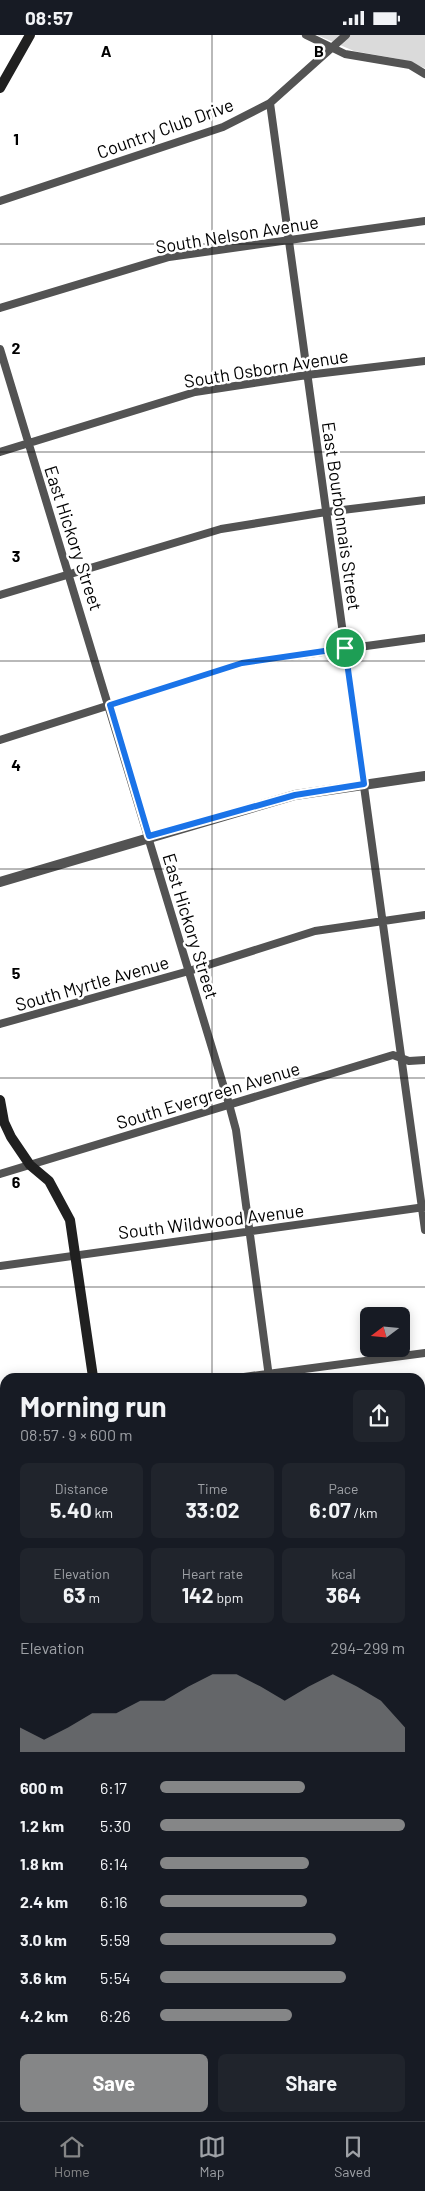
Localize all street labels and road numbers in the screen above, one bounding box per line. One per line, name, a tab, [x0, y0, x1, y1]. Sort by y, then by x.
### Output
street label: Country Club Drive	[94, 93, 236, 163]
street label: South Nelson Avenue	[154, 210, 320, 258]
street label: South Osborn Avenue	[182, 344, 350, 392]
street label: East Bourbonnais Street	[318, 420, 366, 612]
street label: East Hickory Street	[40, 463, 108, 613]
street label: East Hickory Street	[158, 850, 224, 1002]
street label: South Myrtle Avenue	[13, 951, 171, 1015]
street label: South Evergreen Avenue	[114, 1057, 302, 1133]
street label: South Wildwood Avenue	[117, 1199, 305, 1243]

